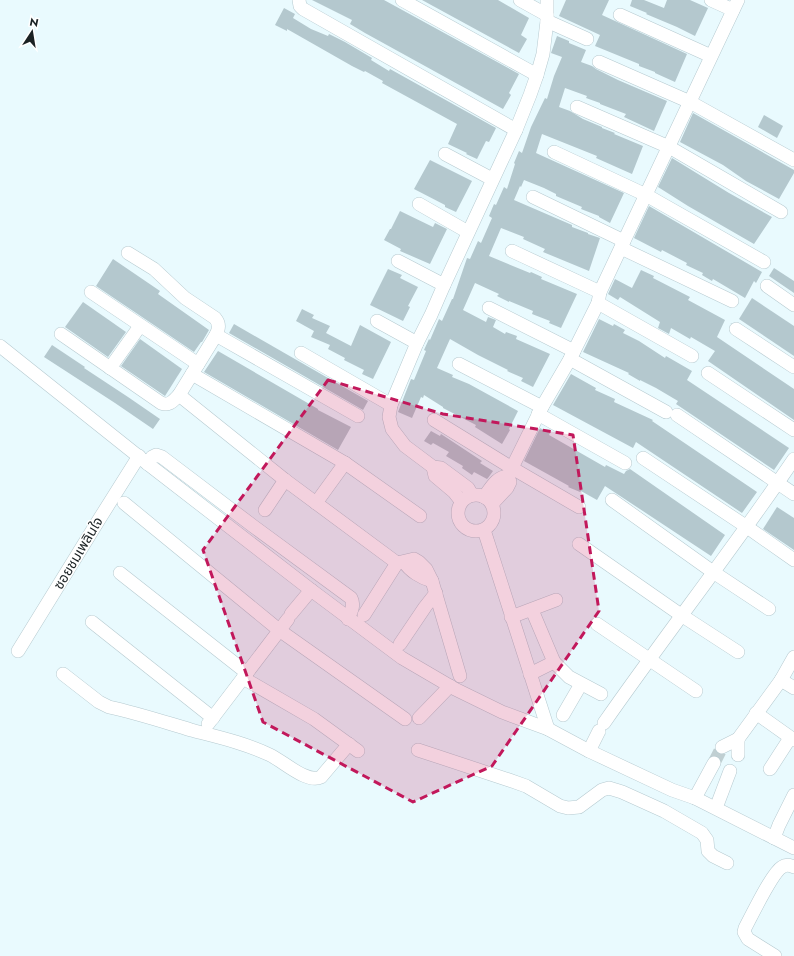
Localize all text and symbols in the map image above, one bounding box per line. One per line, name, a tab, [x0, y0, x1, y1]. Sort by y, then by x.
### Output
north arrow	[12, 12, 52, 52]
text: N	[28, 13, 40, 31]
street label: ซอยชมเพลินใจ	[48, 513, 108, 593]

